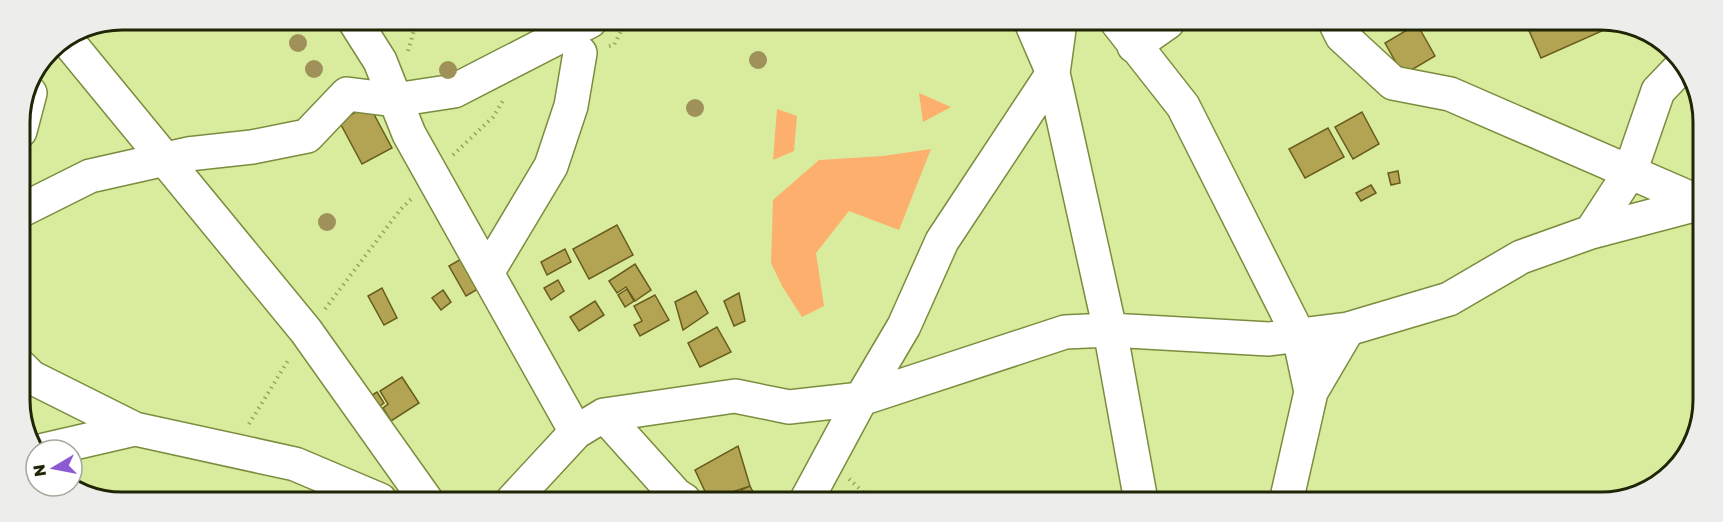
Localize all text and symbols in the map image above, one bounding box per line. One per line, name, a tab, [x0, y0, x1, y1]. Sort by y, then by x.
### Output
north arrow	[24, 438, 84, 498]
text: N	[28, 463, 50, 478]

